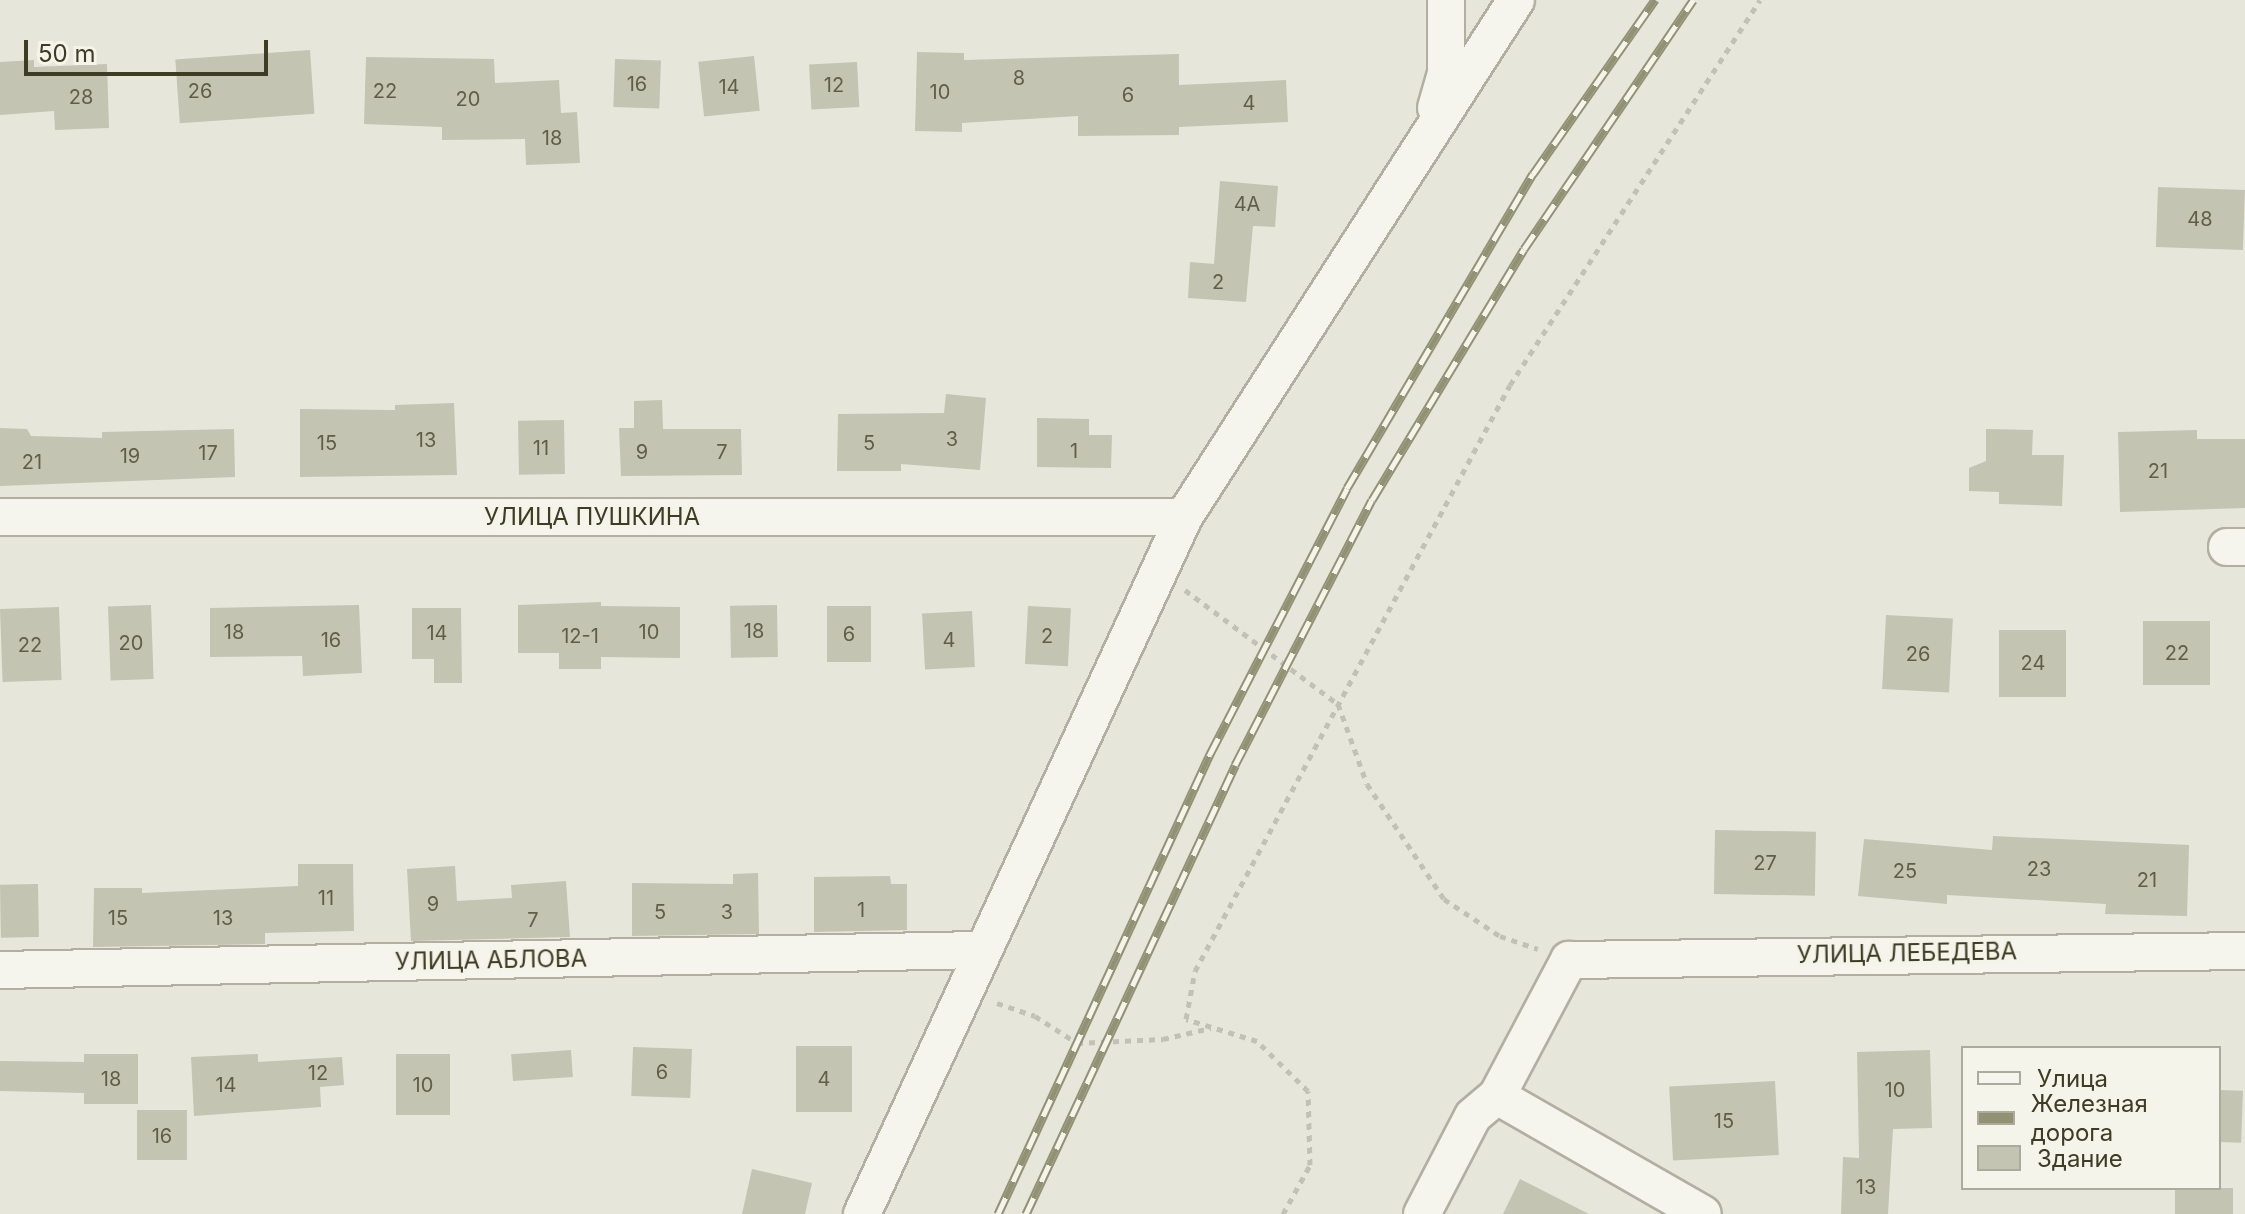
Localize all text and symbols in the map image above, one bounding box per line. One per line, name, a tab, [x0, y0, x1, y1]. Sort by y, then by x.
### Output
scale bar	[28, 24, 272, 74]
text: 50 m	[38, 39, 96, 68]
house number: 8	[1013, 66, 1025, 90]
house number: 16	[627, 72, 647, 96]
house number: 12	[824, 73, 844, 97]
house number: 14	[718, 75, 740, 99]
house number: 26	[188, 79, 212, 103]
house number: 22	[373, 79, 397, 103]
house number: 10	[930, 80, 950, 104]
house number: 6	[1122, 83, 1134, 107]
house number: 28	[69, 85, 93, 109]
house number: 20	[456, 87, 480, 111]
house number: 4	[1243, 91, 1255, 115]
house number: 18	[542, 126, 562, 150]
house number: 4А	[1234, 192, 1260, 216]
house number: 48	[2187, 207, 2213, 231]
house number: 2	[1212, 270, 1224, 294]
house number: 3	[946, 427, 958, 451]
house number: 13	[416, 428, 436, 452]
house number: 15	[317, 431, 337, 455]
house number: 5	[863, 431, 875, 455]
house number: 11	[533, 436, 549, 460]
house number: 1	[1070, 439, 1078, 463]
house number: 9	[636, 440, 648, 464]
house number: 7	[716, 440, 728, 464]
house number: 17	[198, 441, 218, 465]
house number: 19	[120, 444, 140, 468]
house number: 21	[22, 450, 42, 474]
house number: 21	[2148, 459, 2168, 483]
street label: УЛИЦА ПУШКИНА	[484, 503, 700, 531]
house number: 18	[744, 619, 764, 643]
house number: 18	[224, 620, 244, 644]
house number: 10	[639, 620, 659, 644]
house number: 14	[426, 621, 448, 645]
house number: 6	[843, 622, 855, 646]
house number: 12-1	[561, 624, 599, 648]
house number: 2	[1041, 624, 1053, 648]
house number: 16	[321, 628, 341, 652]
house number: 4	[943, 628, 955, 652]
house number: 20	[119, 631, 143, 655]
house number: 22	[18, 633, 42, 657]
house number: 22	[2165, 641, 2189, 665]
house number: 26	[1906, 642, 1930, 666]
house number: 24	[2021, 651, 2045, 675]
house number: 27	[1753, 851, 1777, 875]
house number: 23	[2027, 857, 2051, 881]
house number: 25	[1893, 859, 1917, 883]
house number: 21	[2137, 868, 2157, 892]
house number: 11	[318, 886, 334, 910]
house number: 9	[427, 892, 439, 916]
house number: 1	[857, 898, 865, 922]
house number: 5	[654, 900, 666, 924]
house number: 3	[721, 900, 733, 924]
house number: 15	[108, 906, 128, 930]
house number: 13	[213, 906, 233, 930]
house number: 7	[527, 908, 539, 932]
street label: УЛИЦА ЛЕБЕДЕВА	[1797, 937, 2017, 969]
street label: УЛИЦА АБЛОВА	[395, 944, 587, 976]
legend	[1961, 1046, 2221, 1190]
house number: 6	[656, 1060, 668, 1084]
house number: 12	[308, 1061, 328, 1085]
text: Улица	[2037, 1064, 2108, 1093]
house number: 18	[101, 1067, 121, 1091]
house number: 4	[818, 1067, 830, 1091]
house number: 14	[215, 1073, 237, 1097]
house number: 10	[413, 1073, 433, 1097]
house number: 10	[1885, 1078, 1905, 1102]
text: Железная дорога	[2031, 1089, 2148, 1147]
house number: 15	[1714, 1109, 1734, 1133]
house number: 16	[152, 1124, 172, 1148]
text: Здание	[2037, 1144, 2123, 1173]
house number: 13	[1856, 1175, 1876, 1199]

